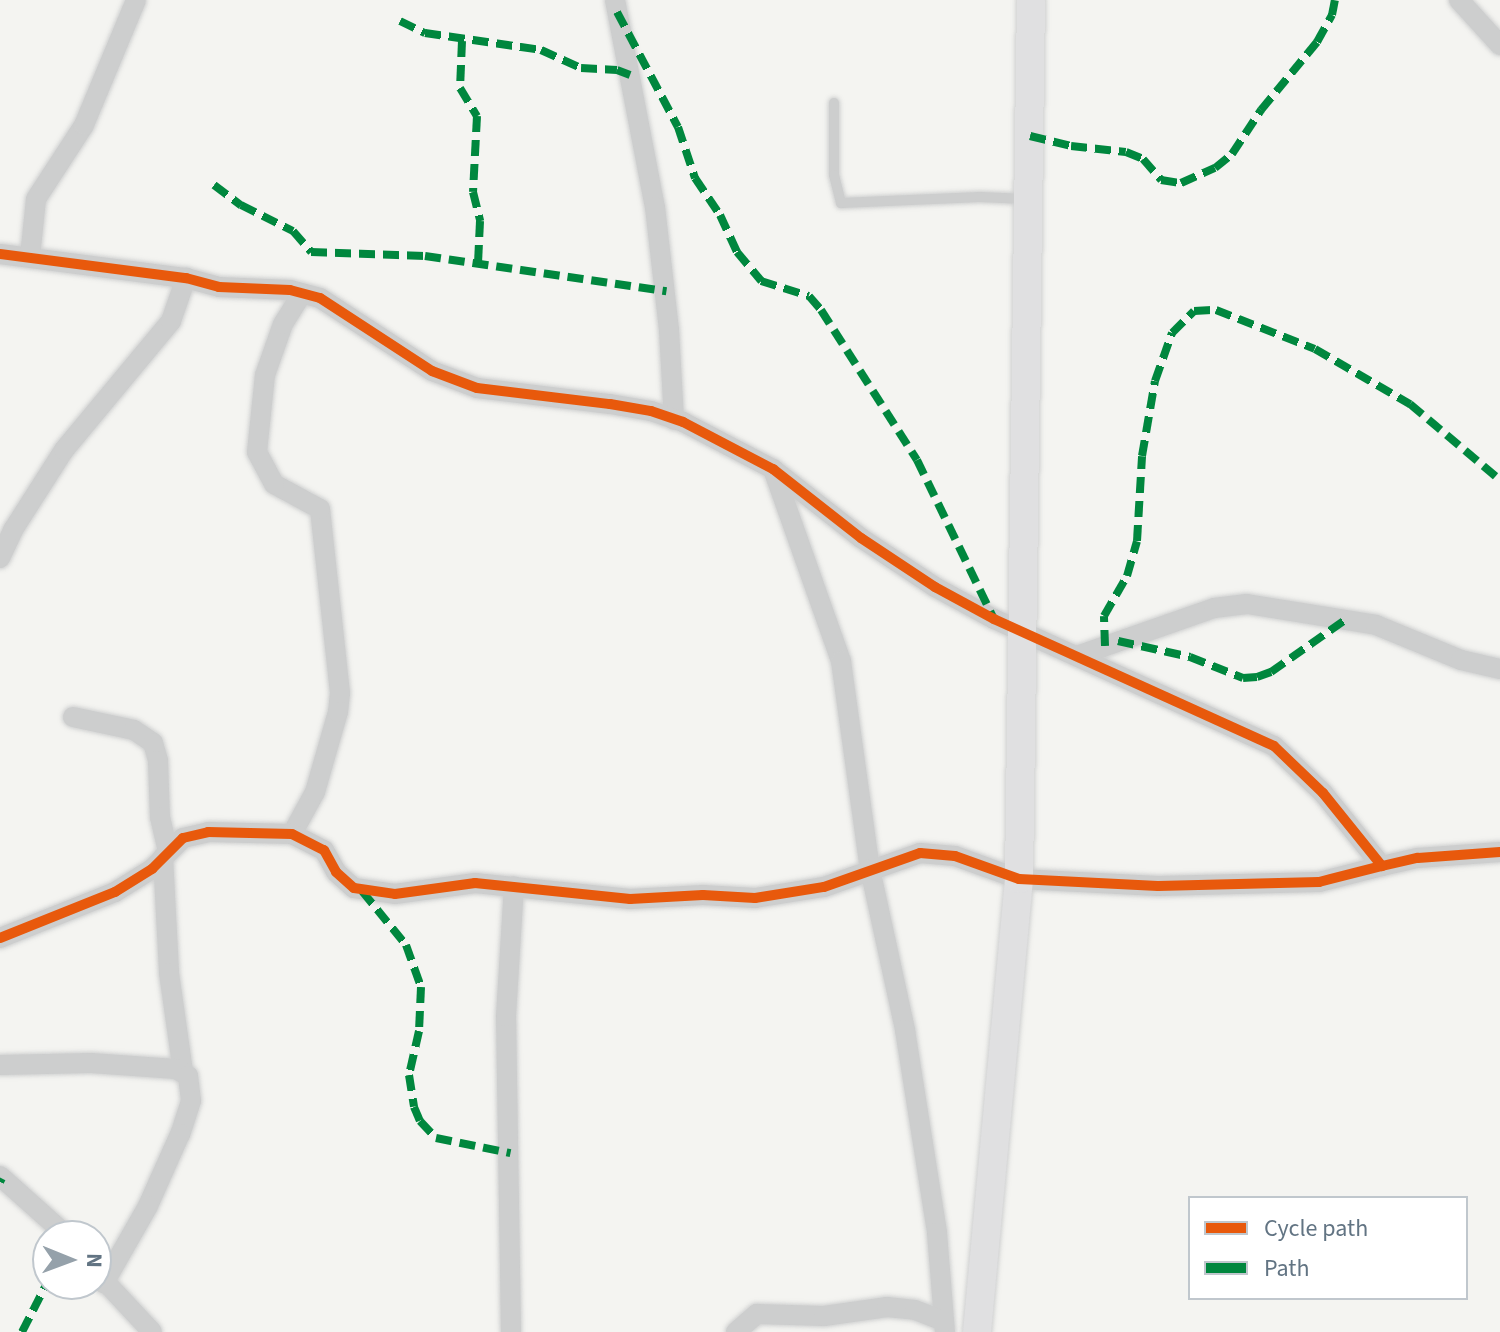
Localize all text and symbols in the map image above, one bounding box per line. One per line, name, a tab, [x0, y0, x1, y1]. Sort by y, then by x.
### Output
legend	[1188, 1196, 1468, 1300]
text: Cycle path	[1264, 1211, 1368, 1246]
north arrow	[32, 1220, 112, 1300]
text: Path	[1264, 1251, 1310, 1286]
text: N	[78, 1253, 110, 1268]

